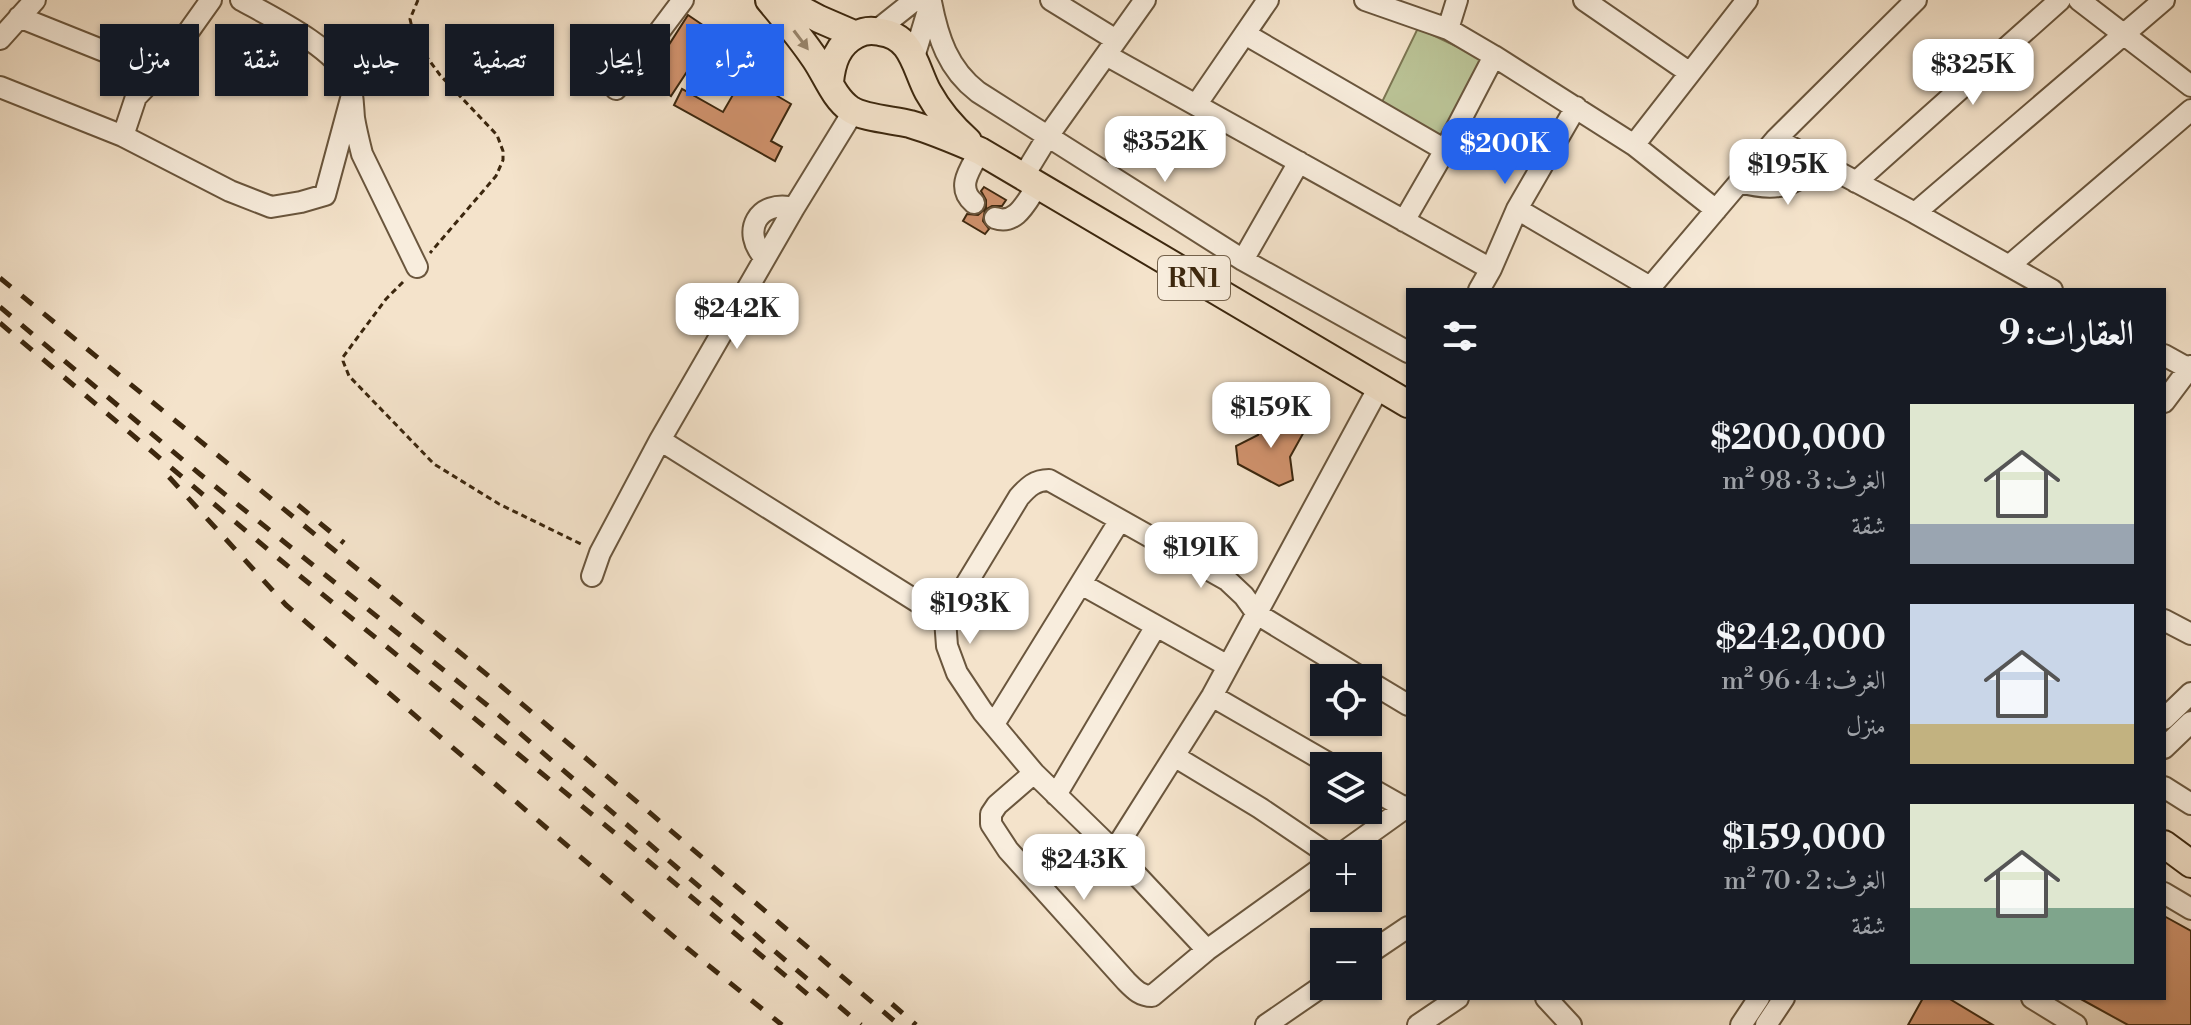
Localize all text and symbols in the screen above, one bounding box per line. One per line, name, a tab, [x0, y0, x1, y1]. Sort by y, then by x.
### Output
chip: منزل	[100, 24, 199, 96]
chip: شقة	[215, 24, 308, 96]
chip: جديد	[324, 24, 429, 96]
chip: تصفية	[445, 24, 554, 96]
chip: إيجار	[570, 24, 670, 96]
chip: شراء	[686, 24, 784, 96]
one-way arrow	[793, 30, 809, 50]
pin: $325K	[1917, 39, 2029, 107]
text: $325K	[1931, 49, 2015, 81]
pin: $352K	[1109, 116, 1221, 184]
pin: $200K	[1449, 118, 1561, 186]
text: $352K	[1123, 126, 1207, 158]
text: $200K	[1460, 128, 1550, 160]
pin: $195K	[1732, 139, 1844, 207]
text: $195K	[1747, 149, 1829, 181]
road number: RN1	[1158, 256, 1230, 300]
pin: $242K	[681, 283, 793, 351]
text: $242K	[694, 293, 780, 325]
text: العقارات: 9	[1999, 313, 2134, 355]
icon: filters	[1438, 314, 1482, 358]
pin: $159K	[1215, 382, 1327, 450]
text: $159K	[1230, 392, 1312, 424]
text: $200,000	[1710, 418, 1886, 460]
icon: home	[1974, 436, 2070, 532]
text: الغرف: 3 · 98 m²	[1722, 465, 1886, 497]
text: شقة	[1852, 510, 1886, 542]
pin: $191K	[1145, 522, 1257, 590]
text: $191K	[1163, 532, 1239, 564]
pin: $193K	[914, 578, 1026, 646]
text: $193K	[930, 588, 1010, 620]
text: $242,000	[1716, 618, 1886, 660]
icon: home	[1974, 636, 2070, 732]
map controls	[1310, 664, 1382, 1000]
button: locate	[1310, 664, 1382, 736]
text: الغرف: 4 · 96 m²	[1721, 665, 1886, 697]
text: منزل	[1846, 710, 1886, 742]
button: layers	[1310, 752, 1382, 824]
text: $159,000	[1722, 818, 1886, 860]
pin: $243K	[1028, 834, 1140, 902]
icon: home	[1974, 836, 2070, 932]
button: +	[1310, 840, 1382, 912]
text: $243K	[1041, 844, 1127, 876]
text: الغرف: 2 · 70 m²	[1724, 865, 1886, 897]
text: شقة	[1852, 910, 1886, 942]
button: −	[1310, 928, 1382, 1000]

